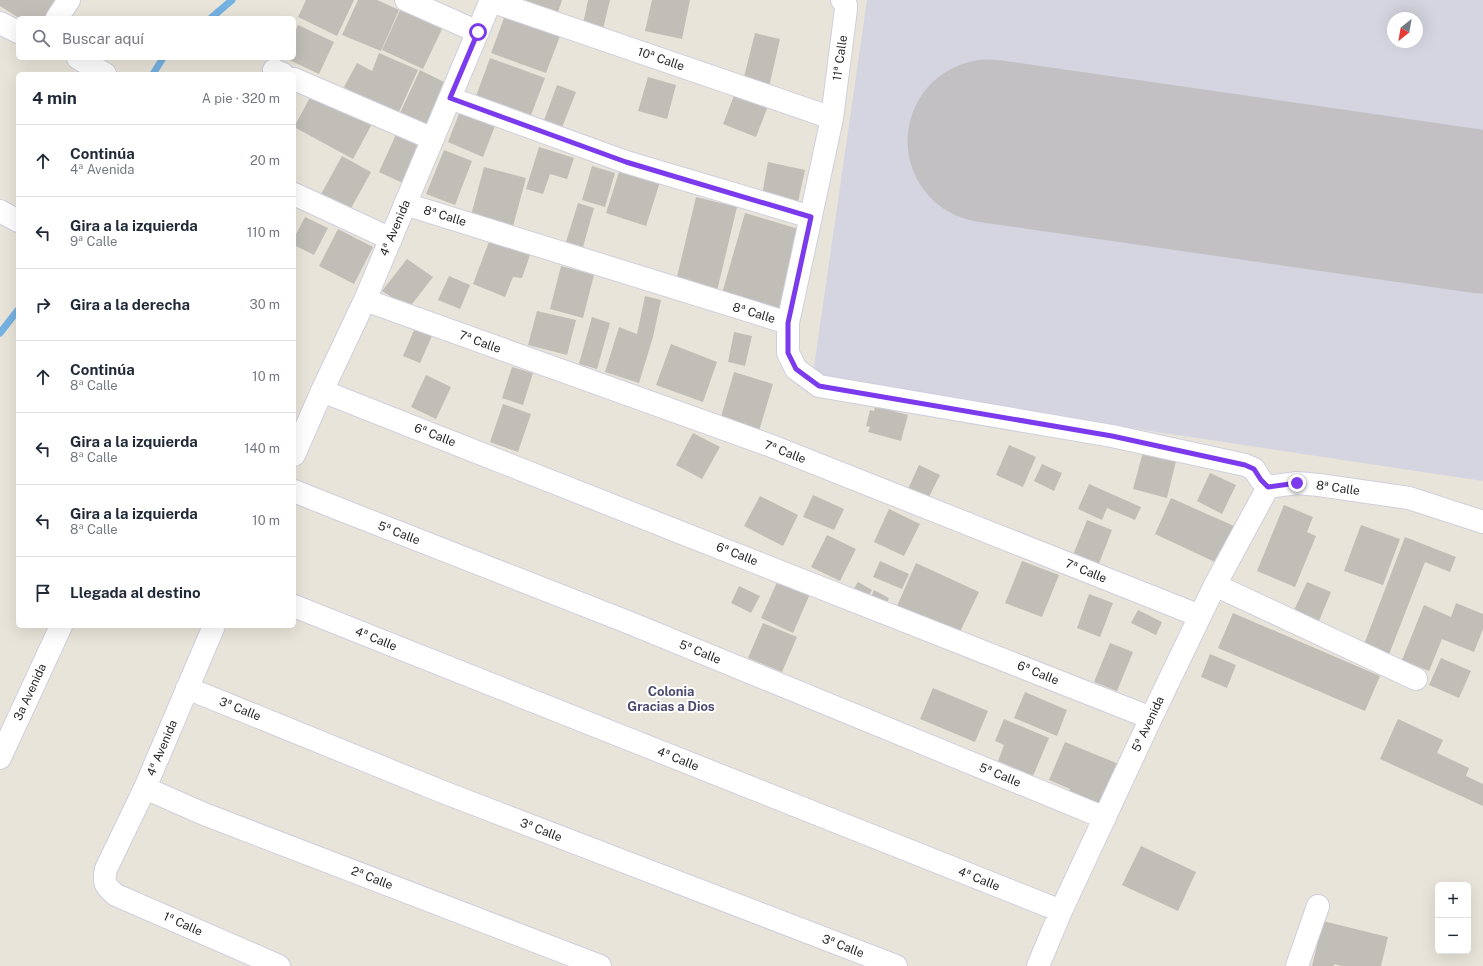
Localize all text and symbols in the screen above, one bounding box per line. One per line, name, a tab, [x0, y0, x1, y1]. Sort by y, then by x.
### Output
north arrow	[1387, 12, 1423, 48]
search box	[16, 16, 296, 60]
route start	[469, 23, 487, 41]
icon: search	[30, 27, 52, 49]
text: Buscar aquí	[62, 30, 144, 47]
street label: 11ª Calle	[830, 34, 850, 82]
street label: 10ª Calle	[636, 44, 686, 74]
text: 4 min	[32, 88, 77, 108]
text: A pie · 320 m	[202, 91, 280, 106]
text: Continúa	[70, 145, 135, 162]
icon: ahead	[32, 150, 54, 172]
text: 20 m	[250, 153, 280, 168]
text: 4ª Avenida	[70, 162, 135, 177]
street label: 4ª Avenida	[377, 198, 413, 258]
street label: 8ª Calle	[422, 203, 468, 229]
text: Gira a la izquierda	[70, 217, 198, 234]
icon: left	[32, 222, 54, 244]
text: 110 m	[247, 225, 280, 240]
text: 9ª Calle	[70, 234, 117, 249]
icon: right	[32, 294, 54, 316]
text: Gira a la derecha	[70, 296, 190, 313]
text: 30 m	[250, 297, 280, 312]
street label: 8ª Calle	[731, 300, 777, 326]
street label: 7ª Calle	[457, 328, 503, 356]
text: Continúa	[70, 361, 135, 378]
icon: ahead	[32, 366, 54, 388]
text: 10 m	[252, 369, 280, 384]
text: 8ª Calle	[70, 378, 118, 393]
street label: 6ª Calle	[412, 421, 458, 449]
text: Gira a la izquierda	[70, 433, 198, 450]
icon: left	[32, 438, 54, 460]
street label: 7ª Calle	[762, 438, 808, 466]
text: 140 m	[244, 441, 280, 456]
text: 8ª Calle	[70, 450, 118, 465]
route end	[1288, 474, 1306, 492]
street label: 8ª Calle	[1315, 478, 1361, 498]
text: Gira a la izquierda	[70, 505, 198, 522]
icon: left	[32, 510, 54, 532]
text: 10 m	[252, 513, 280, 528]
street label: 5ª Calle	[376, 519, 422, 547]
text: 8ª Calle	[70, 522, 118, 537]
street label: 6ª Calle	[714, 540, 760, 568]
street label: 7ª Calle	[1063, 556, 1109, 586]
icon: arrive	[32, 582, 54, 604]
text: Llegada al destino	[70, 584, 201, 601]
street label: 4ª Calle	[353, 624, 399, 654]
street label: 5ª Calle	[677, 637, 723, 667]
street label: 6ª Calle	[1015, 658, 1061, 688]
street label: 3a Avenida	[11, 661, 49, 723]
district label: Colonia Gracias a Dios	[627, 684, 715, 714]
street label: 3ª Calle	[217, 694, 263, 724]
street label: 5ª Avenida	[1129, 694, 1167, 754]
street label: 4ª Avenida	[144, 718, 180, 778]
street label: 4ª Calle	[655, 744, 701, 774]
street label: 5ª Calle	[977, 760, 1023, 790]
street label: 3ª Calle	[518, 816, 564, 844]
street label: 2ª Calle	[349, 864, 395, 892]
street label: 4ª Calle	[956, 864, 1002, 894]
map controls	[1435, 882, 1471, 954]
button: +	[1435, 882, 1471, 918]
street label: 1ª Calle	[161, 909, 205, 939]
button: −	[1435, 918, 1471, 954]
street label: 3ª Calle	[820, 932, 866, 960]

